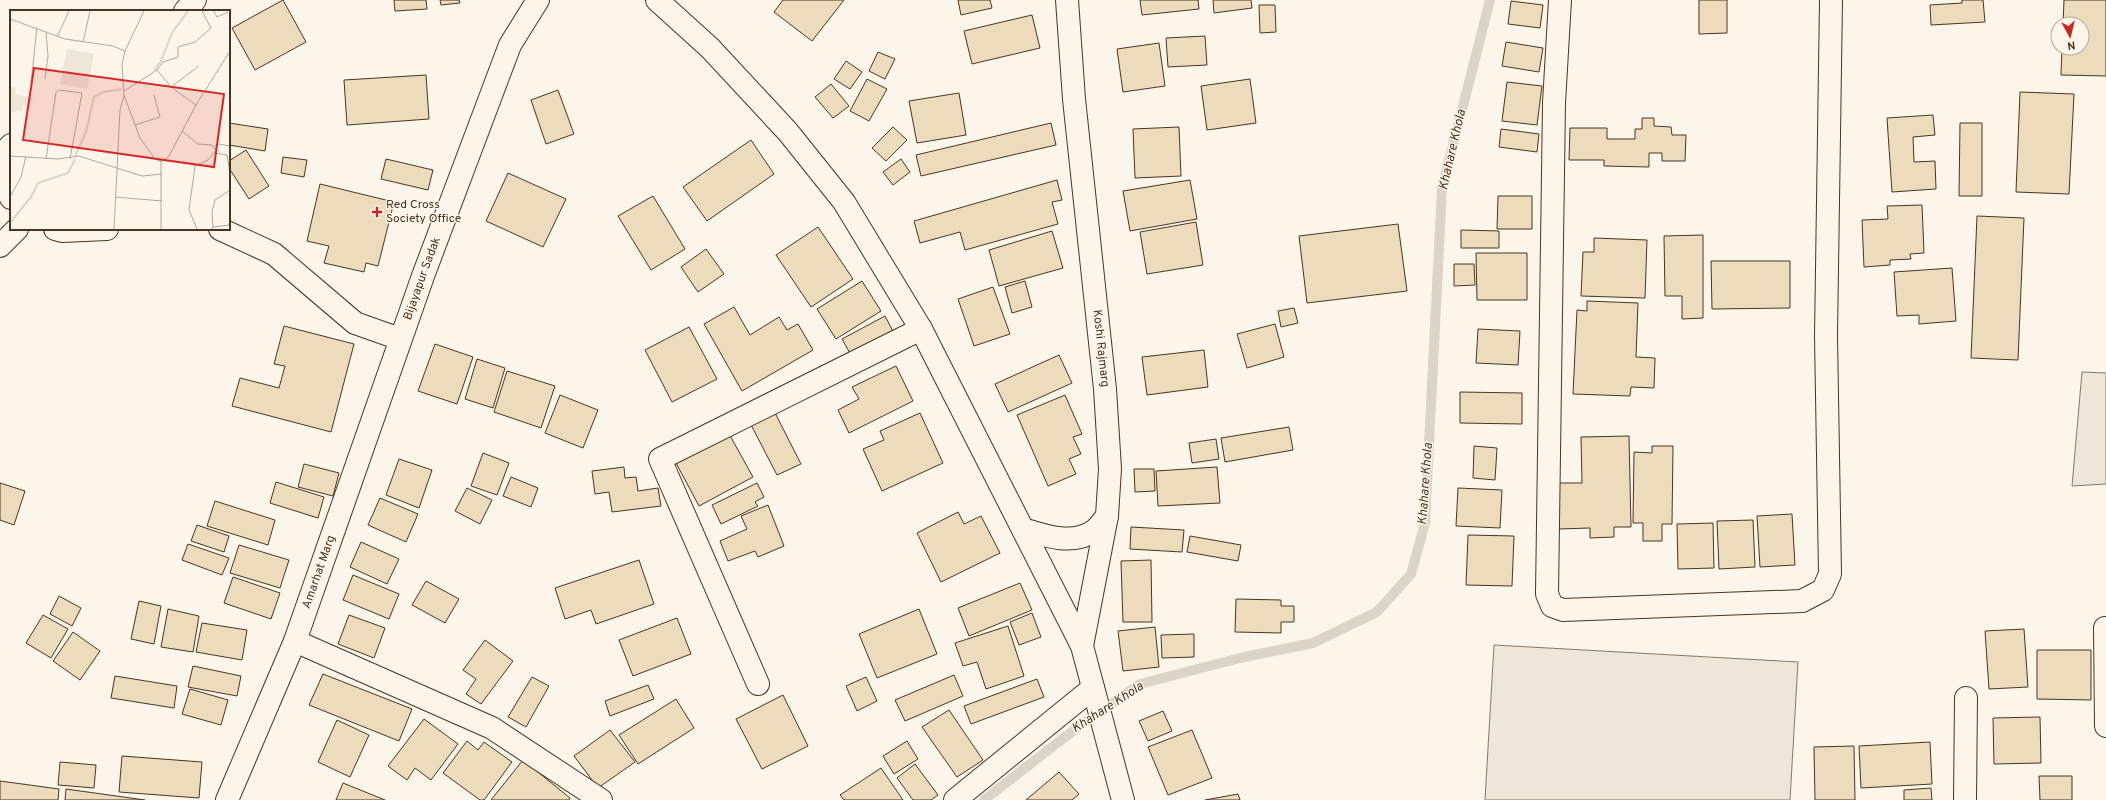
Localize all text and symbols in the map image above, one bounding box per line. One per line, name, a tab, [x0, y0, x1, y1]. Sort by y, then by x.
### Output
inset map	[10, 10, 230, 230]
north arrow	[2050, 16, 2090, 56]
text: N	[2066, 37, 2076, 52]
water label: Khahare Khola	[1436, 108, 1470, 192]
place label: Red Cross Society Office	[386, 197, 461, 227]
marker: Red Cross Society Office	[371, 206, 383, 218]
street label: Bijayapur Sadak	[400, 235, 445, 323]
street label: Koshi Rajmarg	[1089, 309, 1113, 388]
water label: Khahare Khola	[1415, 442, 1437, 526]
street label: Amarhat Marg	[299, 533, 339, 611]
water label: Khahare Khola	[1069, 679, 1147, 737]

